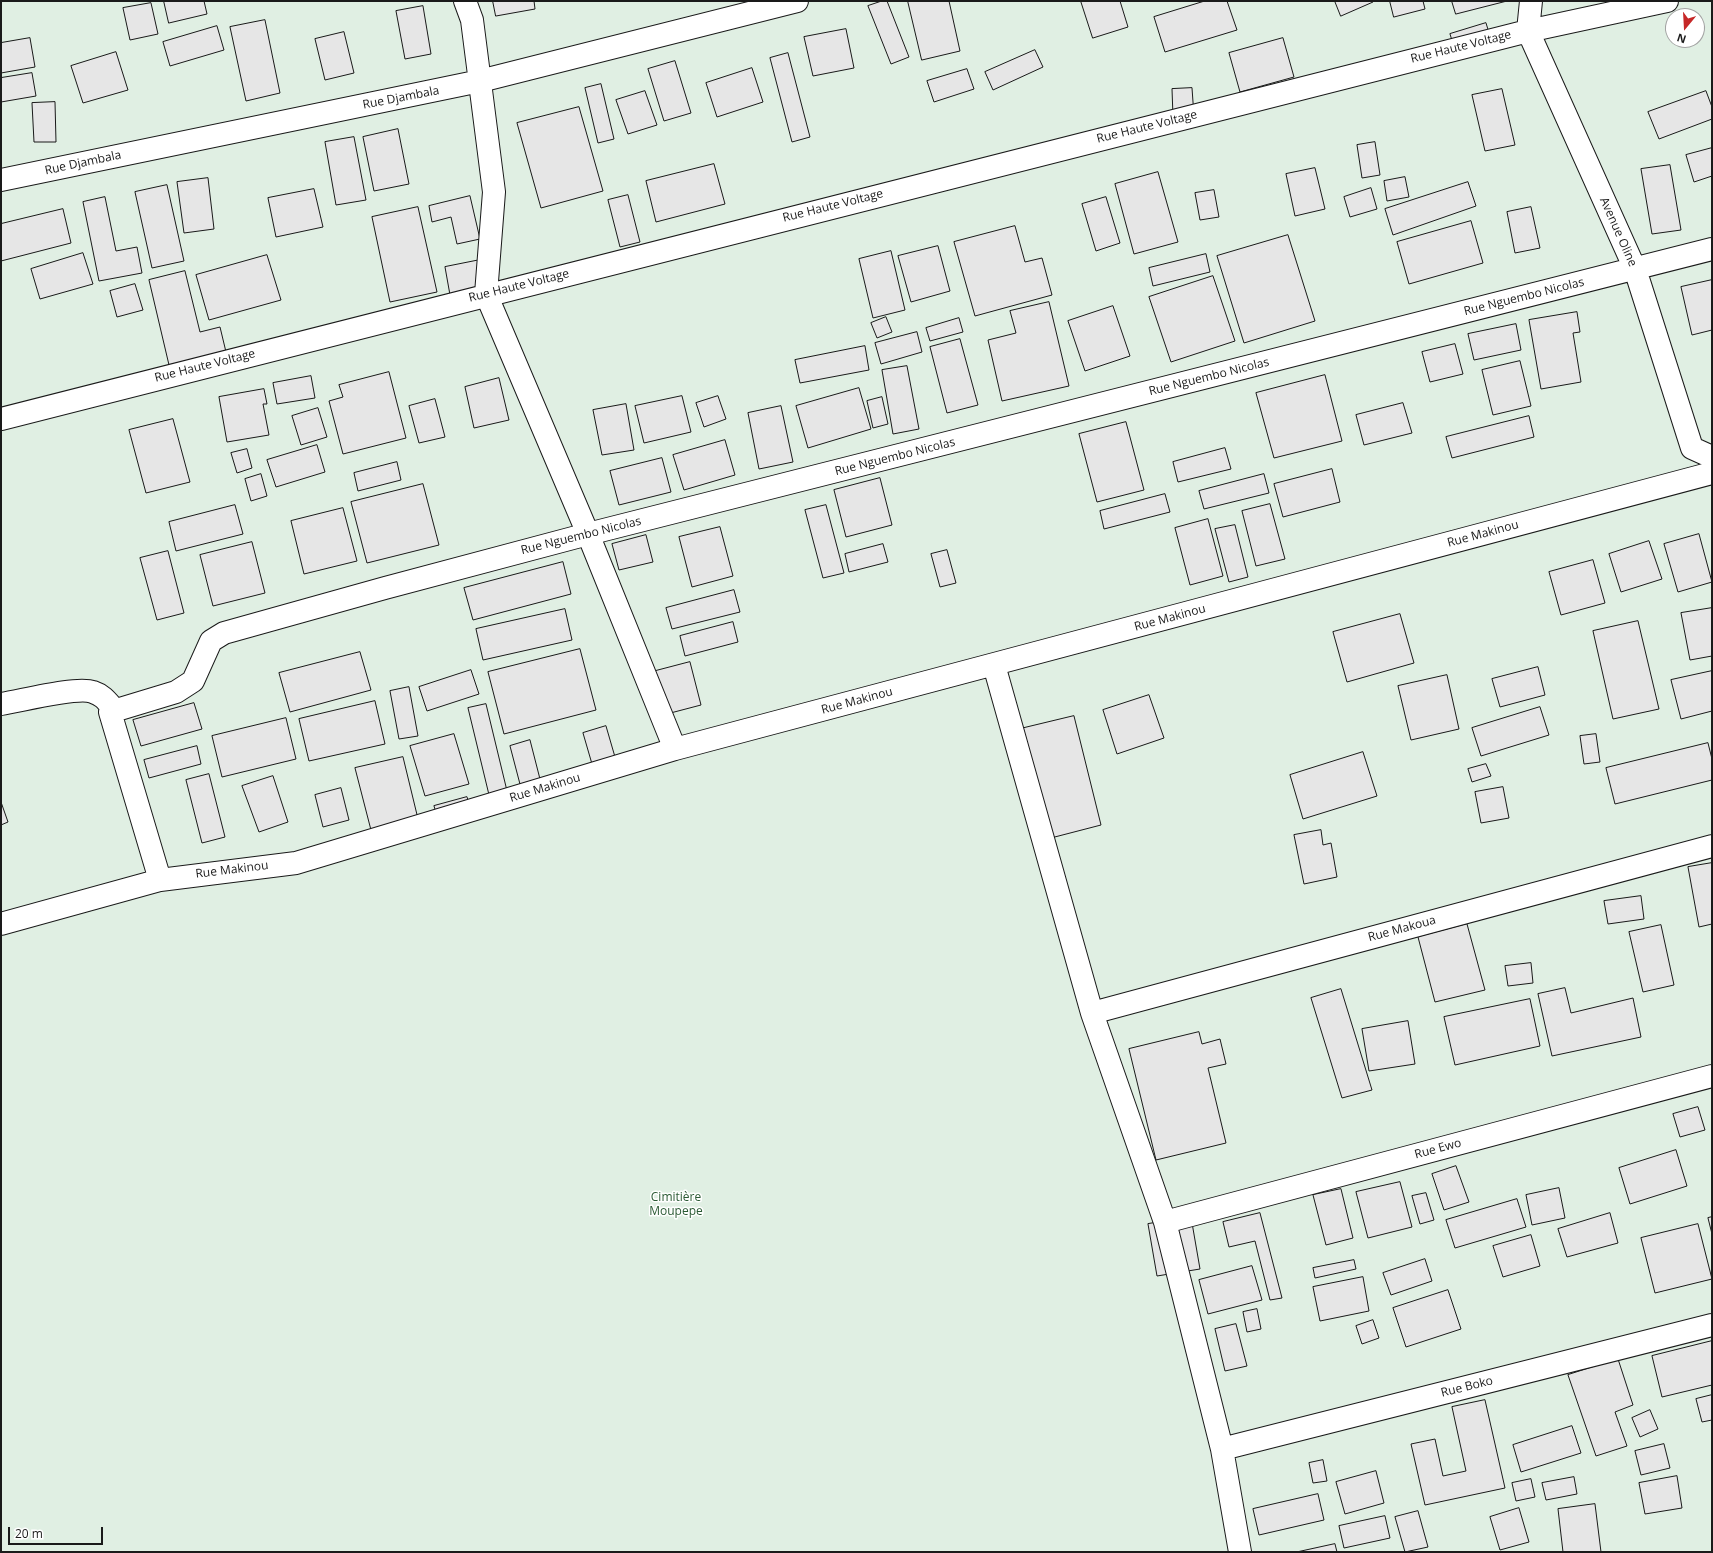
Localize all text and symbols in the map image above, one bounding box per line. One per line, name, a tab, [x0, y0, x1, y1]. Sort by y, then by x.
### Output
north arrow	[1665, 8, 1705, 48]
street label: Rue Haute Voltage	[1409, 28, 1513, 66]
text: N	[1675, 30, 1688, 47]
street label: Rue Djambala	[361, 84, 441, 112]
street label: Rue Haute Voltage	[1095, 108, 1199, 146]
street label: Rue Djambala	[43, 148, 123, 178]
street label: Rue Haute Voltage	[781, 187, 885, 225]
street label: Avenue Oline	[1596, 195, 1640, 269]
street label: Rue Haute Voltage	[467, 267, 571, 305]
street label: Rue Nguembo Nicolas	[1462, 275, 1586, 319]
street label: Rue Haute Voltage	[153, 347, 257, 385]
street label: Rue Nguembo Nicolas	[1147, 355, 1271, 399]
street label: Rue Nguembo Nicolas	[833, 435, 957, 479]
street label: Rue Nguembo Nicolas	[519, 514, 643, 558]
street label: Rue Makinou	[1446, 518, 1520, 550]
street label: Rue Makinou	[1133, 602, 1207, 634]
street label: Rue Makinou	[820, 685, 894, 717]
street label: Rue Makinou	[508, 770, 582, 806]
street label: Rue Makinou	[195, 858, 269, 882]
street label: Rue Makoua	[1367, 913, 1437, 945]
street label: Rue Ewo	[1413, 1136, 1463, 1162]
park label: Cimitière Moupepe	[649, 1191, 703, 1219]
street label: Rue Boko	[1439, 1374, 1495, 1400]
scale bar	[10, 1519, 105, 1545]
text: 20 m	[15, 1525, 43, 1542]

